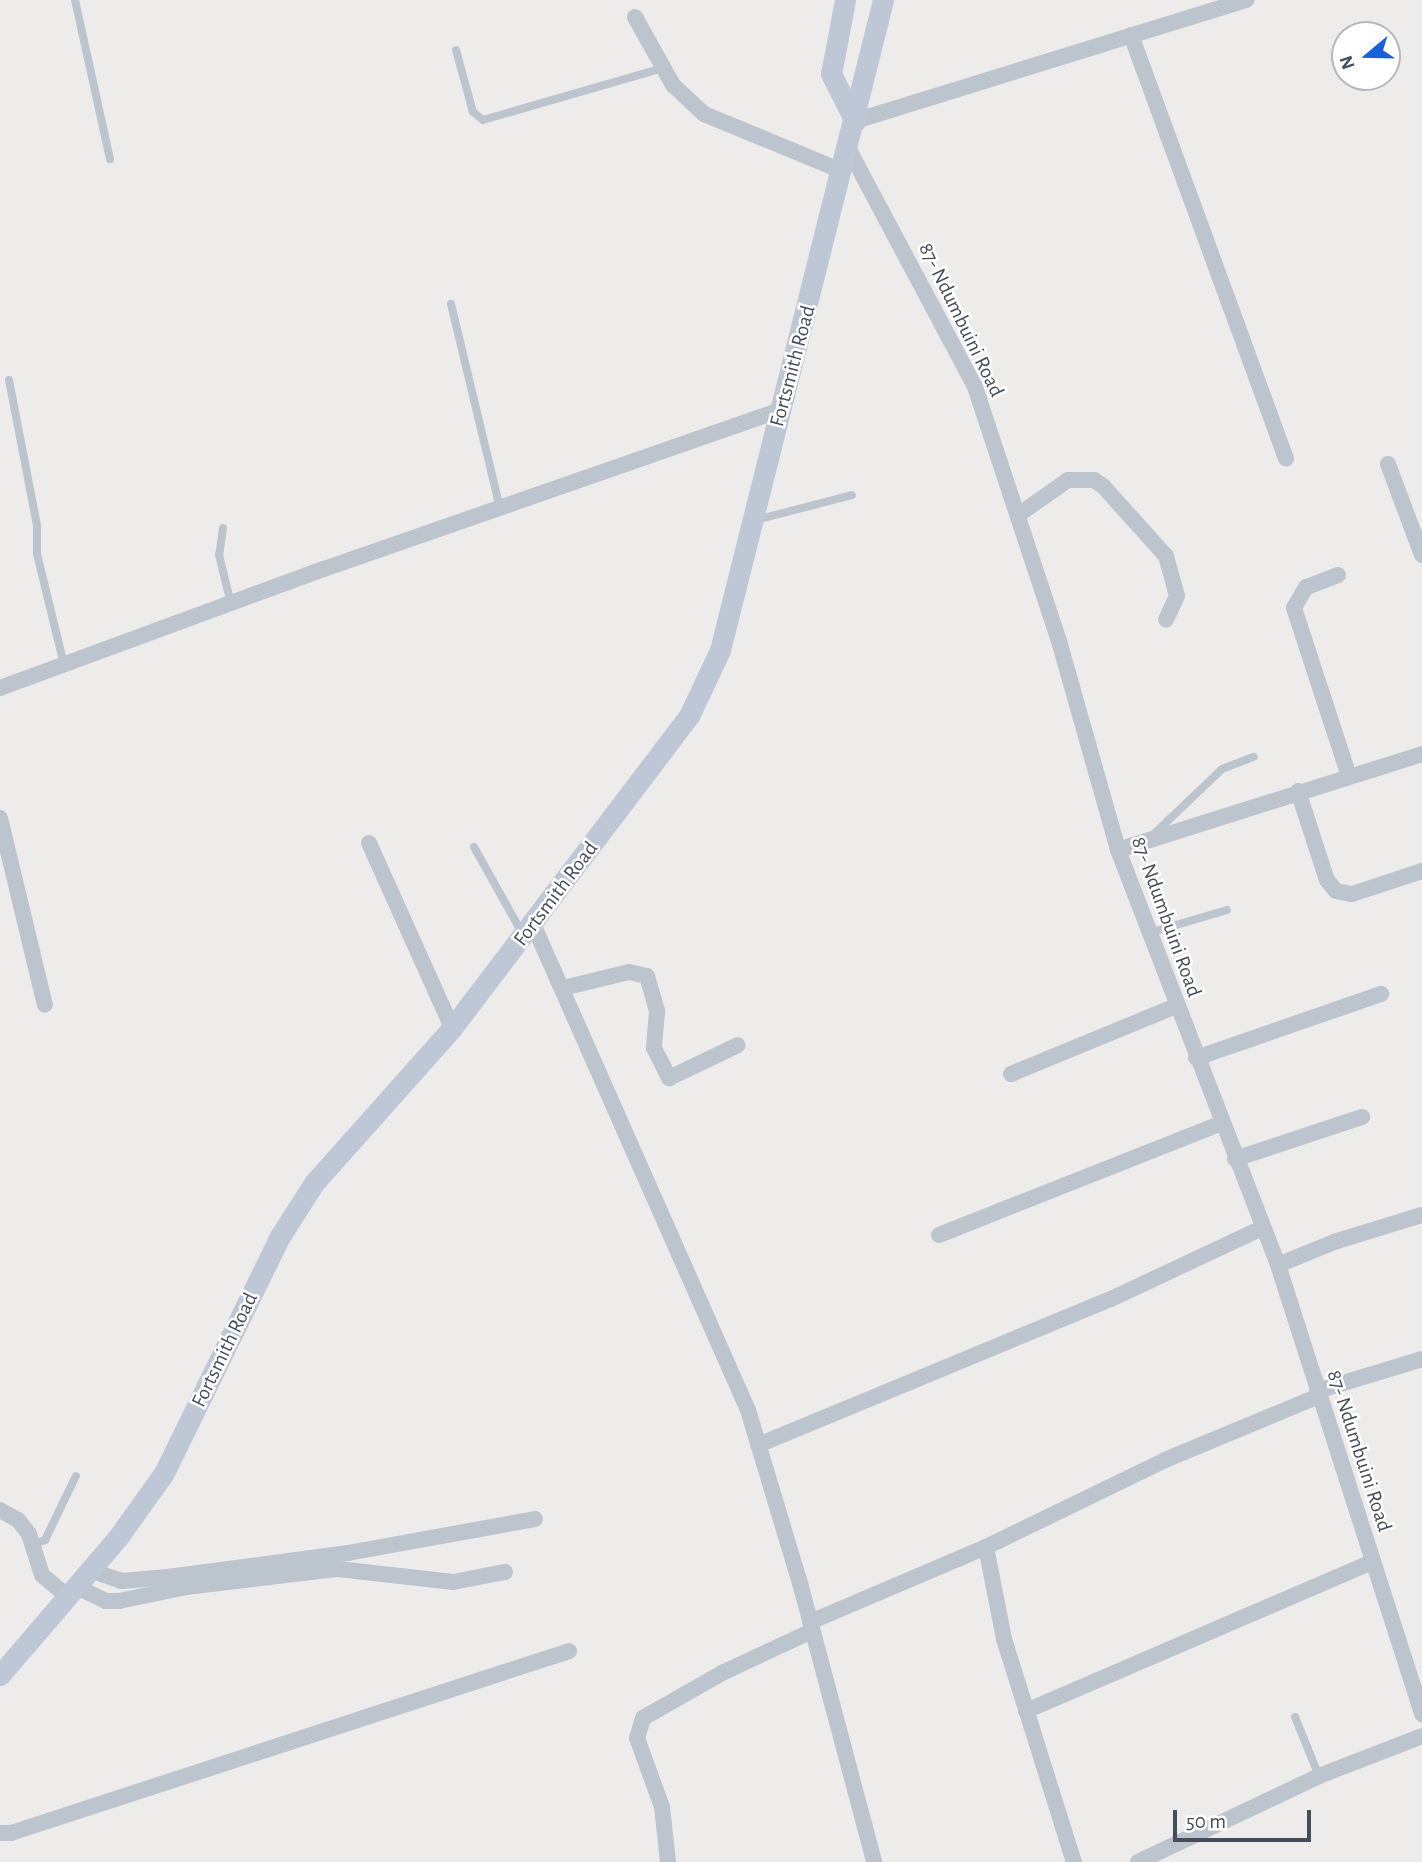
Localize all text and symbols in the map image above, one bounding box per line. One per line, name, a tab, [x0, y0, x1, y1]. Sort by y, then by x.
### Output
north arrow	[1331, 21, 1401, 91]
text: N	[1336, 53, 1359, 72]
street label: 87- Ndumbuini Road	[913, 239, 1009, 401]
street label: Fortsmith Road	[765, 303, 821, 429]
street label: 87- Ndumbuini Road	[1125, 834, 1207, 1000]
street label: Fortsmith Road	[508, 837, 604, 951]
street label: Fortsmith Road	[186, 1289, 264, 1411]
street label: 87- Ndumbuini Road	[1321, 1367, 1397, 1535]
scale bar	[1177, 1796, 1315, 1840]
text: 50 m	[1186, 1811, 1226, 1832]

